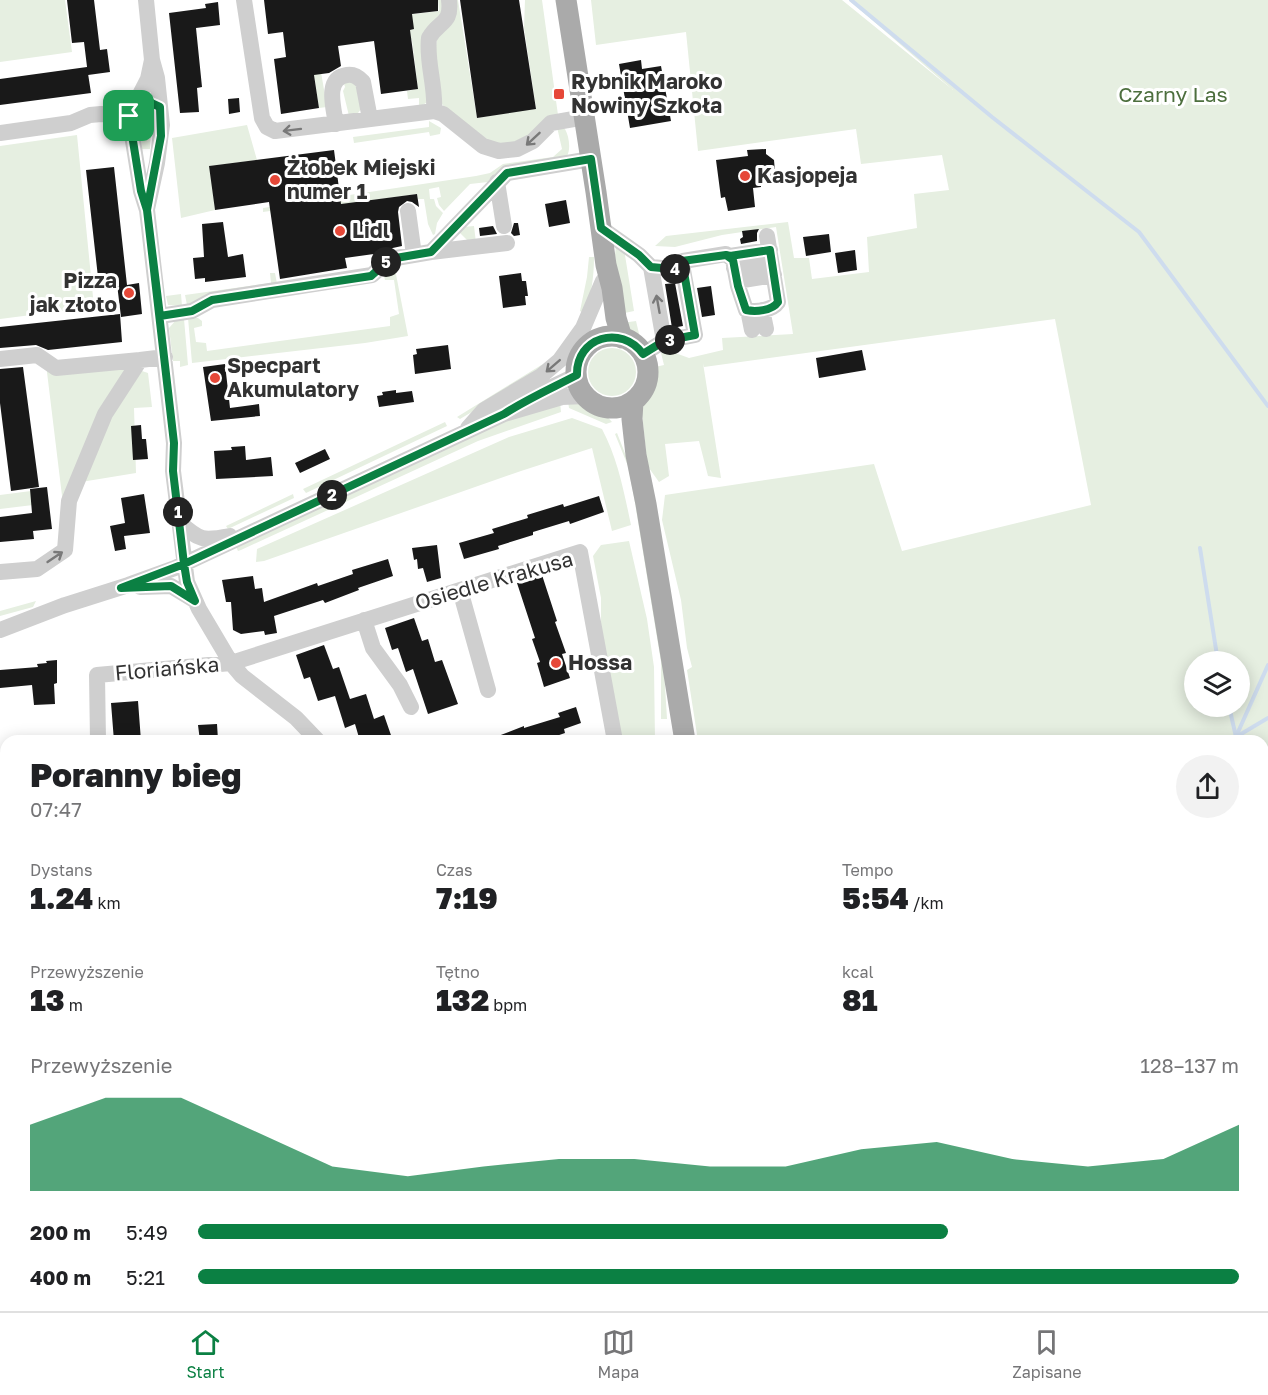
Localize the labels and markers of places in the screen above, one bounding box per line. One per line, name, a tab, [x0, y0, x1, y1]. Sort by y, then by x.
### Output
place label: Rybnik Maroko Nowiny Szkoła	[571, 68, 723, 118]
marker: Rybnik Maroko Nowiny Szkoła	[552, 87, 566, 101]
pin	[103, 90, 154, 141]
place label: Żłobek Miejski numer 1	[287, 154, 435, 204]
place label: Kasjopeja	[757, 162, 858, 188]
marker: Kasjopeja	[738, 169, 752, 183]
marker: Żłobek Miejski numer 1	[268, 173, 282, 187]
place label: Lidl	[352, 217, 390, 243]
marker: Lidl	[333, 224, 347, 238]
pin: 5	[371, 247, 401, 277]
pin: 4	[660, 254, 690, 284]
place label: Pizza jak złoto	[29, 267, 117, 317]
marker: Pizza jak złoto	[122, 286, 136, 300]
pin: 3	[655, 325, 685, 355]
place label: Specpart Akumulatory	[227, 352, 359, 402]
marker: Specpart Akumulatory	[208, 371, 222, 385]
pin: 2	[317, 480, 347, 510]
pin: 1	[163, 497, 193, 527]
place label: Hossa	[568, 649, 632, 675]
marker: Hossa	[549, 656, 563, 670]

